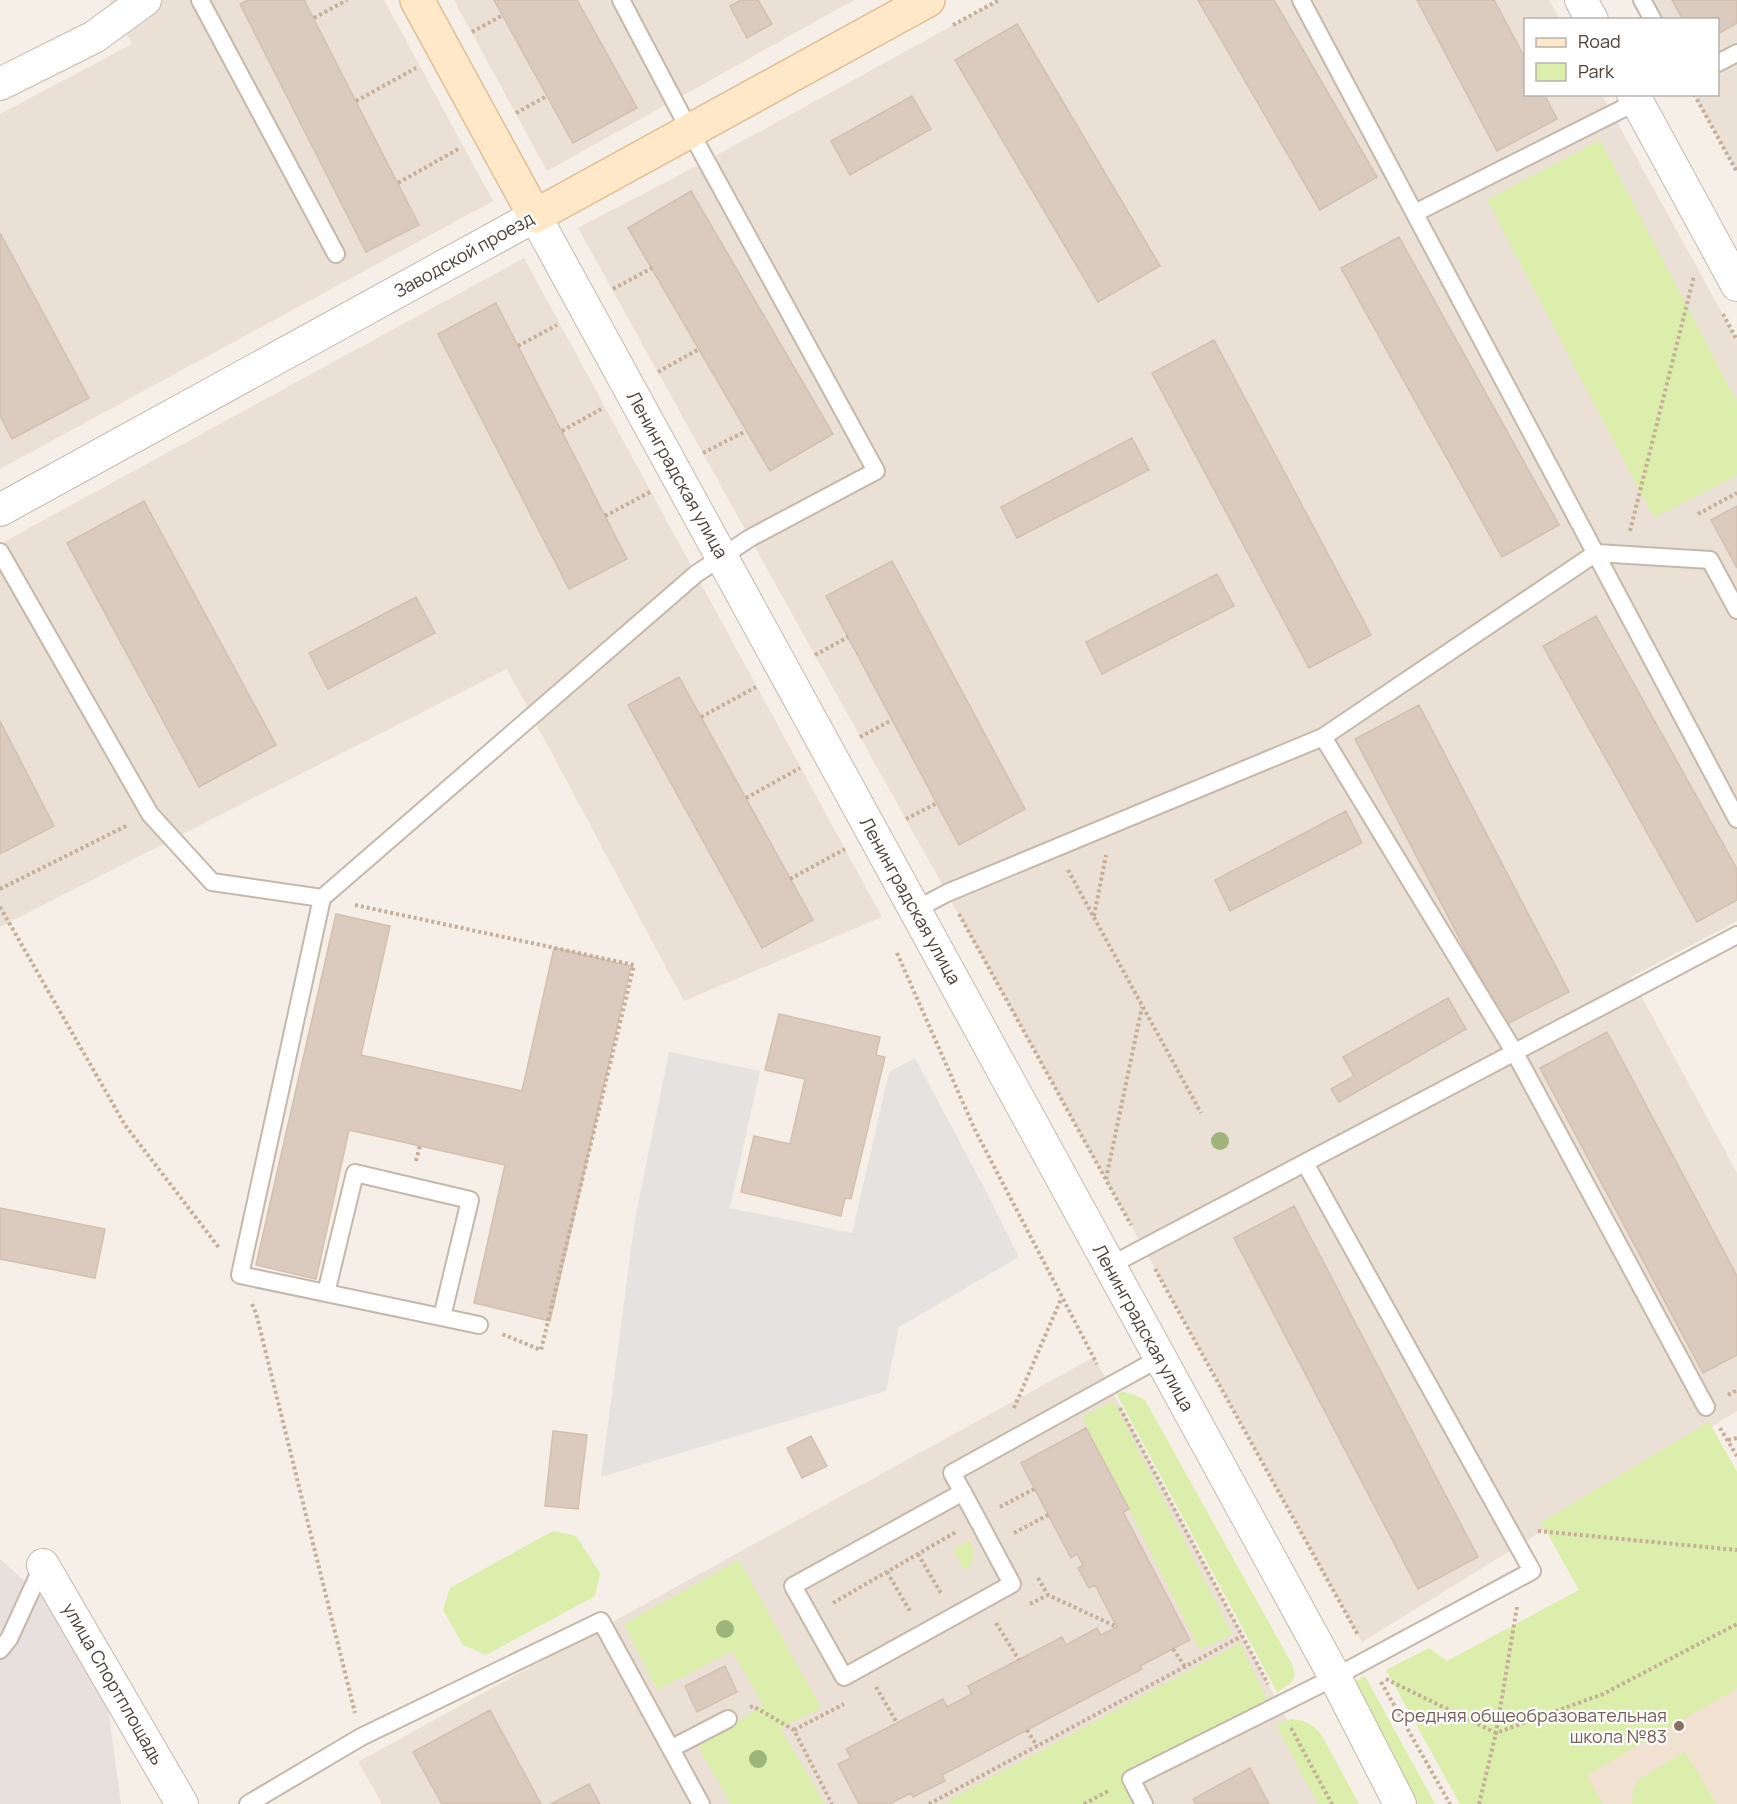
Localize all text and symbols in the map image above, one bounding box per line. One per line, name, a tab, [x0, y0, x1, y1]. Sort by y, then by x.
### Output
legend	[1524, 18, 1719, 96]
text: Road	[1578, 29, 1621, 53]
text: Park	[1578, 59, 1615, 83]
street label: Заводской проезд	[389, 206, 538, 303]
street label: Ленинградская улица	[622, 387, 734, 562]
street label: Ленинградская улица	[855, 813, 967, 988]
street label: Ленинградская улица	[1088, 1240, 1200, 1415]
street label: улица Спортплощадь	[58, 1598, 170, 1769]
place label: Средняя общеобразовательная школа №83	[1391, 1703, 1667, 1748]
marker: Средняя общеобразовательная школа №83	[1672, 1719, 1686, 1733]

